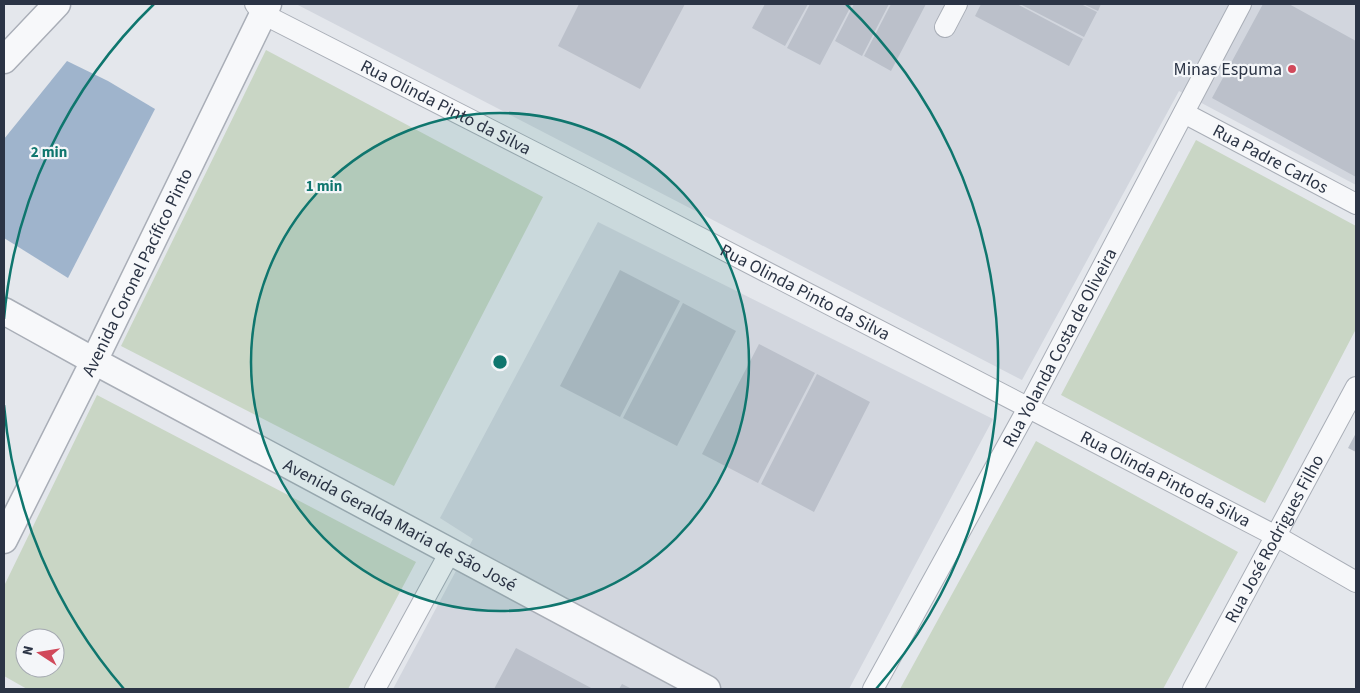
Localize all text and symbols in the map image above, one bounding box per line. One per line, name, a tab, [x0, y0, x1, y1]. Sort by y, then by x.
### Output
street label: Rua Olinda Pinto da Silva	[356, 53, 535, 161]
place label: Minas Espuma	[1174, 57, 1282, 82]
marker: Minas Espuma	[1286, 63, 1298, 75]
street label: Rua Padre Carlos	[1209, 118, 1333, 200]
text: 2 min	[31, 142, 67, 163]
street label: Avenida Coronel Pacífico Pinto	[76, 164, 199, 381]
text: 1 min	[306, 176, 342, 197]
street label: Rua Olinda Pinto da Silva	[716, 238, 894, 346]
street label: Rua Yolanda Costa de Oliveira	[996, 244, 1123, 452]
centre of rings	[491, 353, 509, 371]
street label: Rua Olinda Pinto da Silva	[1076, 424, 1255, 533]
street label: Rua José Rodrigues Filho	[1219, 450, 1330, 627]
street label: Avenida Geralda Maria de São José	[279, 452, 521, 597]
north arrow	[15, 628, 65, 678]
text: N	[18, 644, 39, 657]

